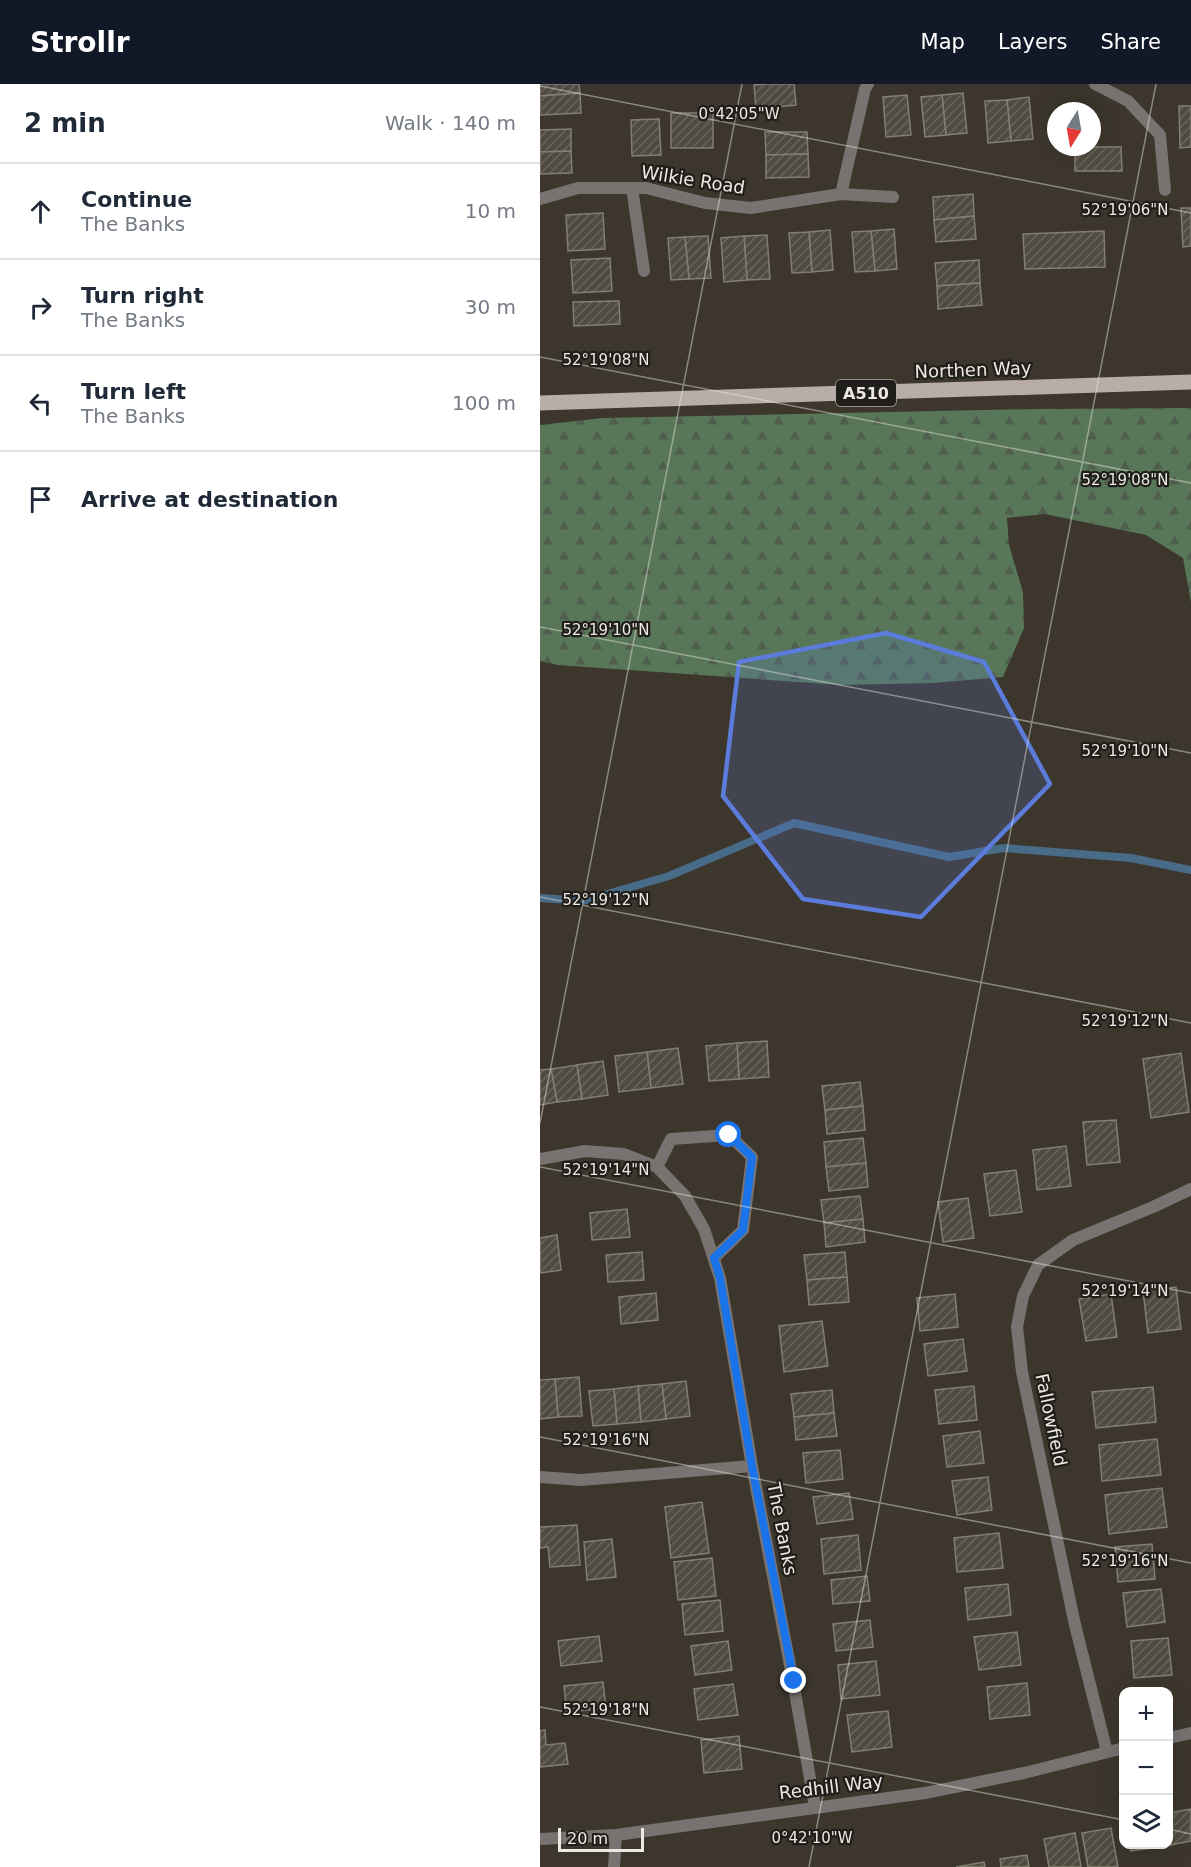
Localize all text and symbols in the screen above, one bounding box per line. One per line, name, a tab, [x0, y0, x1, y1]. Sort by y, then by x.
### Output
text: Strollr	[30, 26, 130, 59]
text: Map	[921, 30, 965, 54]
text: Layers	[998, 30, 1067, 54]
text: Share	[1100, 30, 1161, 54]
north arrow	[1047, 102, 1101, 156]
text: 0°42'05"W	[698, 105, 780, 123]
text: 2 min	[24, 108, 106, 138]
text: Walk · 140 m	[385, 111, 516, 135]
street label: Wilkie Road	[640, 161, 746, 198]
text: Continue	[81, 187, 192, 212]
icon: ahead	[24, 195, 57, 228]
text: 10 m	[465, 199, 516, 223]
text: 52°19'06"N	[1081, 201, 1169, 219]
text: The Banks	[81, 212, 185, 236]
text: Turn right	[81, 283, 204, 308]
icon: right	[24, 291, 57, 324]
text: 30 m	[465, 295, 516, 319]
text: The Banks	[81, 308, 185, 332]
text: 52°19'08"N	[562, 351, 650, 369]
street label: Northen Way	[914, 357, 1032, 382]
text: Turn left	[81, 379, 186, 404]
road number: A510	[836, 380, 896, 406]
icon: left	[24, 387, 57, 420]
text: 100 m	[452, 391, 516, 415]
text: The Banks	[81, 404, 185, 428]
text: 52°19'08"N	[1081, 471, 1169, 489]
icon: arrive	[24, 483, 57, 516]
text: Arrive at destination	[81, 487, 338, 512]
text: 52°19'10"N	[562, 621, 650, 639]
text: 52°19'10"N	[1081, 742, 1169, 760]
text: 52°19'12"N	[562, 891, 650, 909]
text: 52°19'12"N	[1081, 1012, 1169, 1030]
route start	[715, 1121, 741, 1147]
text: 52°19'14"N	[562, 1161, 650, 1179]
text: 52°19'14"N	[1081, 1282, 1169, 1300]
street label: Fallowfield	[1031, 1372, 1072, 1468]
text: 52°19'16"N	[562, 1431, 650, 1449]
street label: The Banks	[763, 1480, 802, 1577]
text: 52°19'16"N	[1081, 1552, 1169, 1570]
route end	[780, 1667, 806, 1693]
map controls	[1119, 1687, 1173, 1849]
button: +	[1119, 1687, 1173, 1741]
text: 52°19'18"N	[562, 1701, 650, 1719]
button: −	[1119, 1741, 1173, 1795]
street label: Redhill Way	[778, 1770, 884, 1803]
button: layers	[1119, 1795, 1173, 1849]
scale bar	[558, 1825, 644, 1852]
text: 20 m	[567, 1829, 608, 1848]
text: 0°42'10"W	[771, 1829, 853, 1847]

